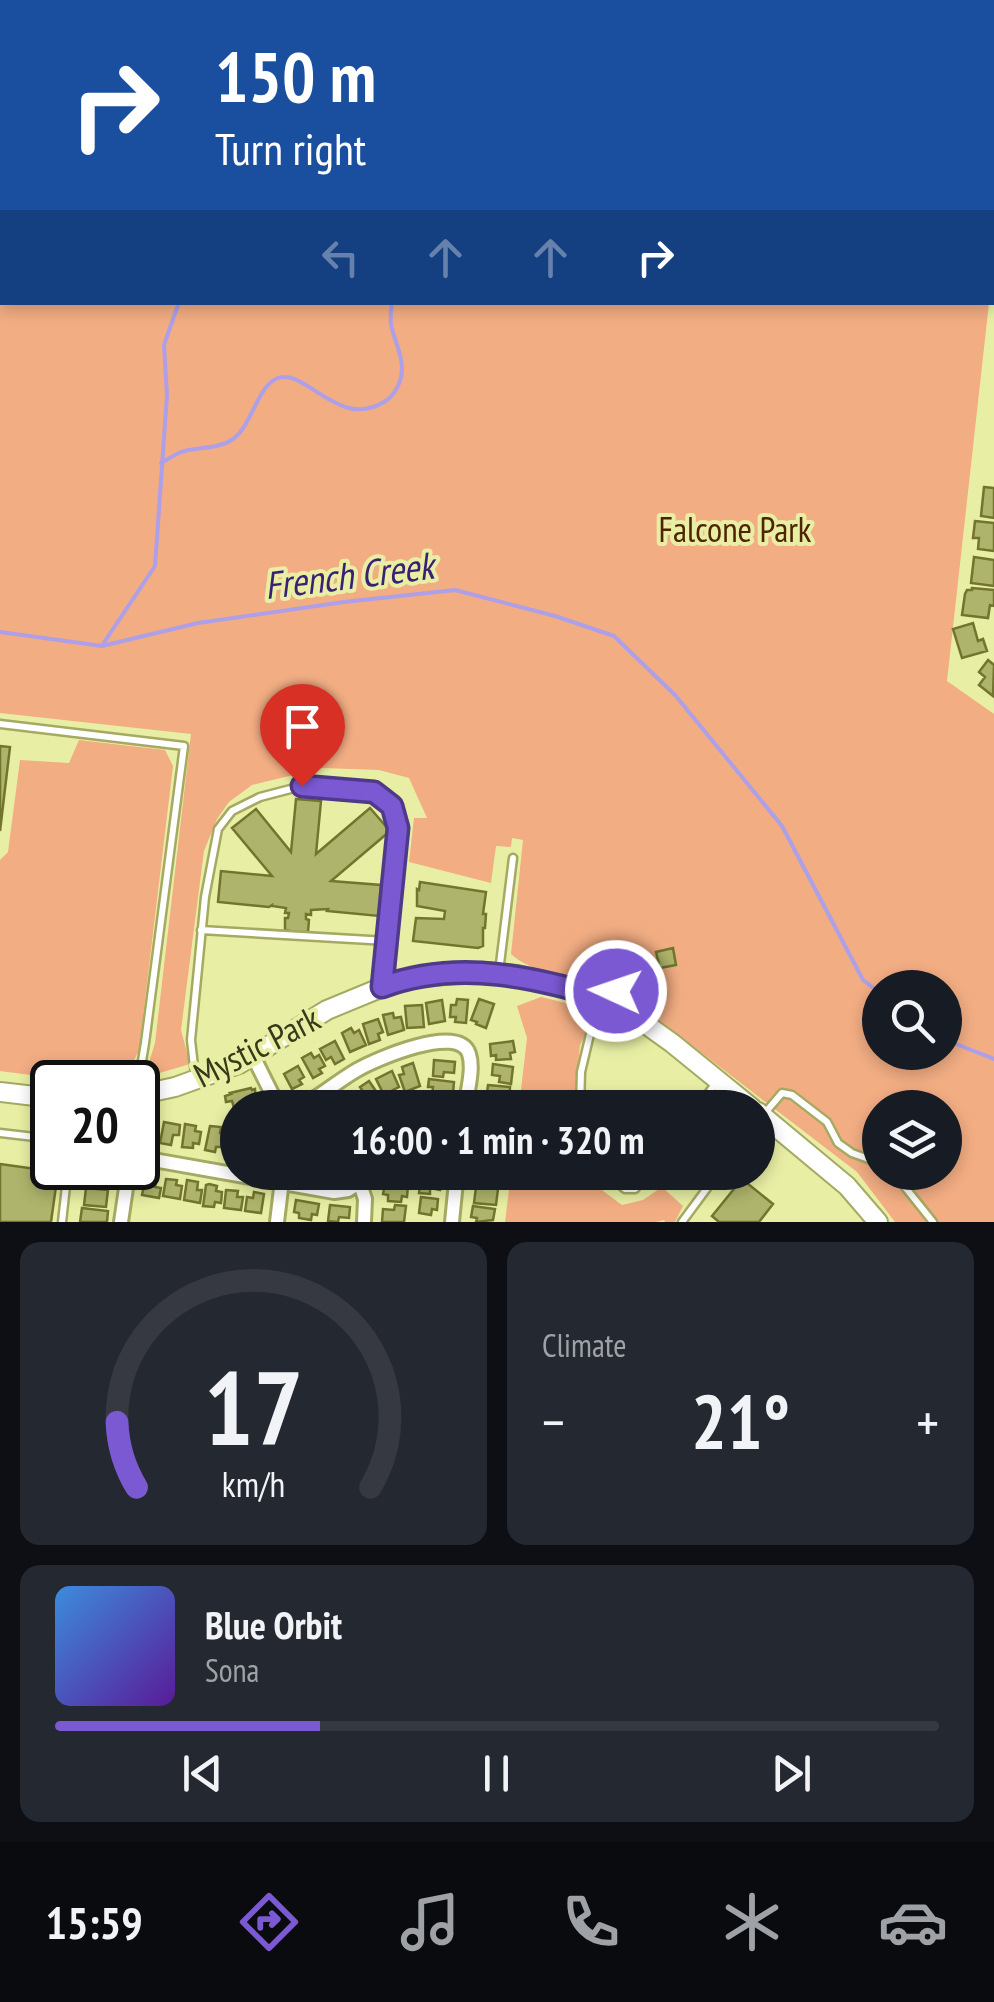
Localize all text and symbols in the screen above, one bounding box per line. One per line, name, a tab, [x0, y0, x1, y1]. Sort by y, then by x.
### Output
text: 150 m	[215, 31, 376, 121]
icon: right	[50, 40, 180, 170]
text: Turn right	[215, 119, 366, 177]
icon: left	[313, 230, 368, 285]
icon: ahead	[418, 230, 473, 285]
icon: ahead	[523, 230, 578, 285]
icon: right	[628, 230, 683, 285]
park label: Falcone Park	[659, 506, 812, 552]
water label: French Creek	[261, 539, 440, 609]
pin	[260, 684, 345, 787]
icon: arrive	[275, 699, 330, 754]
position arrow	[564, 939, 668, 1043]
map controls	[862, 970, 962, 1190]
button: search	[862, 970, 962, 1070]
street label: Mystic Park	[186, 995, 328, 1097]
speed limit sign: 20	[30, 1060, 160, 1190]
button: layers	[862, 1090, 962, 1190]
text: 16:00 · 1 min · 320 m	[351, 1115, 644, 1164]
text: Climate	[542, 1324, 626, 1366]
text: 17	[204, 1339, 303, 1474]
text: 21°	[691, 1373, 790, 1470]
text: −	[542, 1386, 565, 1457]
text: +	[916, 1386, 939, 1457]
text: km/h	[222, 1461, 285, 1507]
text: Blue Orbit	[205, 1600, 342, 1649]
text: Sona	[205, 1649, 259, 1691]
icon: previous	[175, 1746, 230, 1801]
icon: pause	[469, 1746, 524, 1801]
icon: next	[764, 1746, 819, 1801]
icon: directions	[234, 1887, 304, 1957]
icon: music	[395, 1887, 465, 1957]
icon: phone	[556, 1887, 626, 1957]
icon: climate	[717, 1887, 787, 1957]
icon: car	[878, 1887, 948, 1957]
text: 15:59	[46, 1893, 143, 1951]

